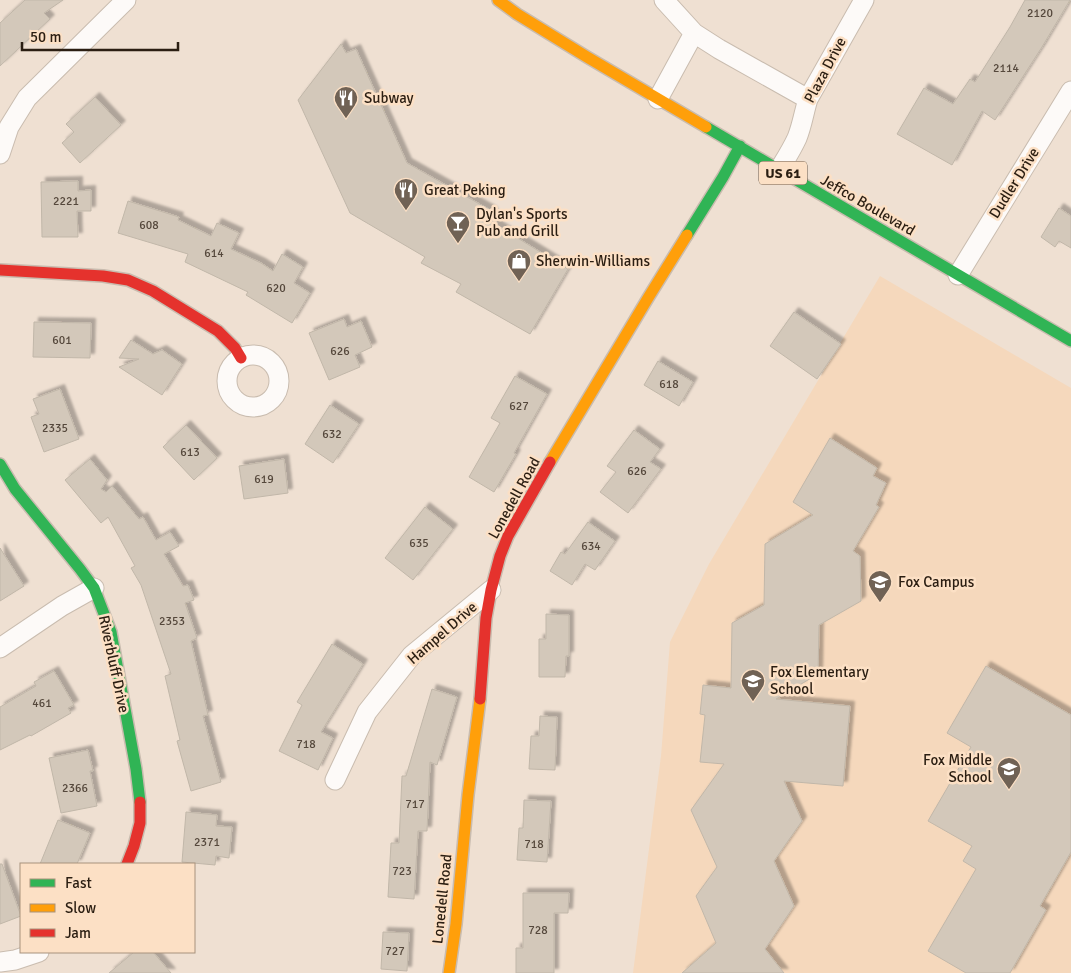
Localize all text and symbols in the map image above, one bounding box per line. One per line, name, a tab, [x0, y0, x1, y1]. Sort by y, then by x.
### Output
house number: 2120	[1027, 6, 1053, 21]
scale bar	[22, 20, 179, 52]
text: 50 m	[30, 28, 61, 46]
street label: Plaza Drive	[800, 34, 850, 106]
house number: 2114	[993, 61, 1019, 76]
restaurant icon: Subway	[333, 85, 359, 119]
place label: Subway	[364, 89, 414, 107]
street label: Dudler Drive	[985, 144, 1043, 222]
road number: US 61	[759, 162, 807, 184]
street label: Jeffco Boulevard	[818, 171, 919, 239]
restaurant icon: Great Peking	[393, 177, 419, 211]
place label: Great Peking	[424, 181, 506, 199]
house number: 2221	[53, 194, 79, 209]
place label: Dylan's Sports Pub and Grill	[476, 205, 568, 240]
bar icon: Dylan's Sports Pub and Grill	[445, 210, 471, 244]
house number: 608	[139, 218, 159, 233]
house number: 614	[204, 246, 224, 261]
shop icon: Sherwin-Williams	[506, 248, 532, 282]
place label: Sherwin-Williams	[536, 252, 650, 270]
house number: 620	[266, 281, 286, 296]
house number: 601	[52, 333, 72, 348]
house number: 626	[330, 344, 350, 359]
house number: 618	[659, 377, 679, 392]
house number: 627	[509, 399, 529, 414]
house number: 2335	[42, 421, 68, 436]
house number: 632	[322, 427, 342, 442]
house number: 613	[180, 445, 200, 460]
street label: Lonedell Road	[484, 454, 544, 542]
house number: 626	[627, 464, 647, 479]
house number: 619	[254, 472, 274, 487]
house number: 635	[409, 536, 429, 551]
house number: 634	[581, 539, 601, 554]
school or university icon: Fox Campus	[867, 569, 893, 603]
place label: Fox Campus	[898, 573, 975, 591]
street label: Hampel Drive	[403, 598, 481, 668]
street label: Riverbluff Drive	[95, 614, 133, 714]
house number: 2353	[159, 614, 185, 629]
place label: Fox Elementary School	[770, 663, 869, 698]
school or university icon: Fox Elementary School	[740, 668, 766, 702]
house number: 461	[32, 696, 52, 711]
house number: 718	[296, 737, 316, 752]
place label: Fox Middle School	[923, 751, 992, 786]
school or university icon: Fox Middle School	[996, 756, 1022, 790]
house number: 2366	[62, 781, 88, 796]
house number: 717	[405, 797, 425, 812]
house number: 2371	[194, 835, 220, 850]
house number: 718	[524, 837, 544, 852]
street label: Lonedell Road	[428, 853, 456, 945]
legend	[20, 863, 195, 953]
house number: 723	[392, 864, 412, 879]
text: Fast	[65, 874, 92, 892]
text: Slow	[65, 899, 96, 917]
house number: 728	[528, 923, 548, 938]
text: Jam	[65, 924, 91, 942]
house number: 727	[385, 944, 405, 959]

